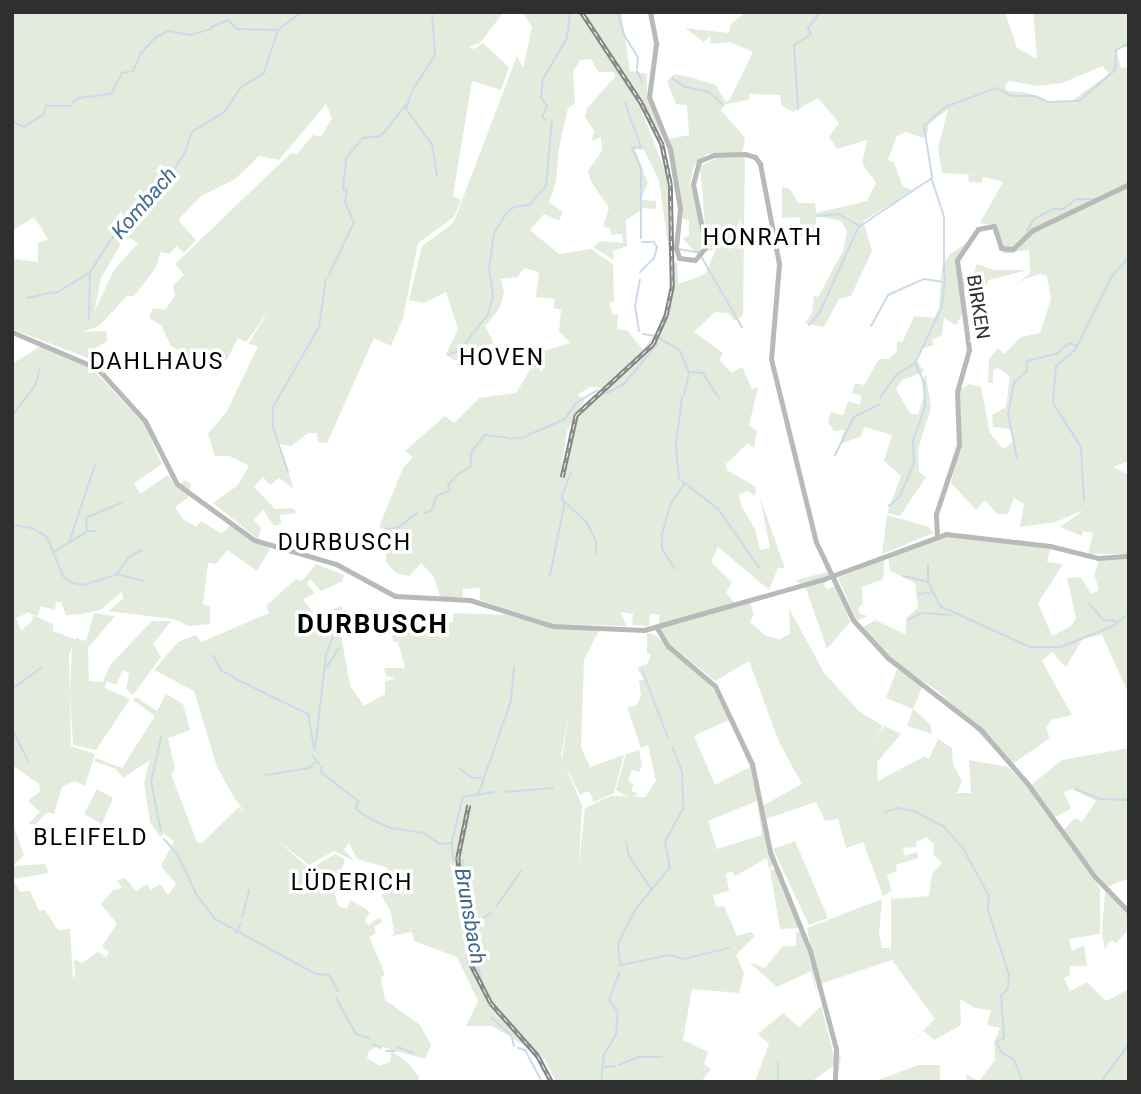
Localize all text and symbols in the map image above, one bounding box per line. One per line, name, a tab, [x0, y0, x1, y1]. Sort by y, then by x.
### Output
water label: Kombach	[106, 162, 182, 244]
district label: HONRATH	[704, 224, 822, 252]
street label: BIRKEN	[962, 273, 994, 341]
district label: HOVEN	[460, 344, 544, 372]
district label: DAHLHAUS	[91, 348, 223, 376]
district label: DURBUSCH	[279, 529, 411, 557]
district label: DURBUSCH	[298, 609, 448, 641]
district label: BLEIFELD	[34, 824, 148, 852]
water label: Brunsbach	[449, 866, 491, 966]
district label: LÜDERICH	[292, 869, 412, 897]

